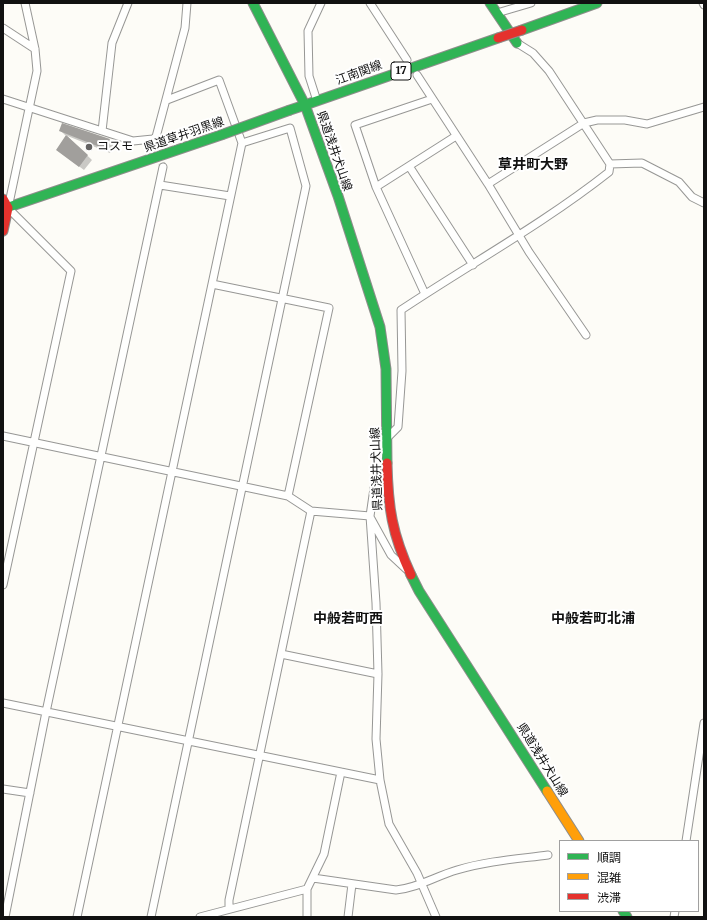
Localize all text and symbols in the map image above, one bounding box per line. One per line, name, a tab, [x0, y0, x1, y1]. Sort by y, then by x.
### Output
street label: 江南関線	[334, 58, 384, 88]
road number: 17	[391, 62, 411, 80]
street label: 県道浅井犬山線	[314, 109, 354, 193]
street label: 県道草井羽黒線	[142, 115, 226, 155]
place label: コスモ	[97, 140, 133, 154]
marker: コスモ	[84, 142, 94, 152]
district label: 草井町大野	[498, 157, 568, 173]
street label: 県道浅井犬山線	[368, 427, 386, 511]
district label: 中般若町西	[313, 611, 383, 627]
district label: 中般若町北浦	[551, 611, 635, 627]
street label: 県道浅井犬山線	[514, 721, 570, 799]
legend	[559, 840, 699, 912]
text: 順調	[597, 850, 621, 865]
text: 混雑	[597, 870, 621, 885]
text: 渋滞	[597, 890, 621, 905]

